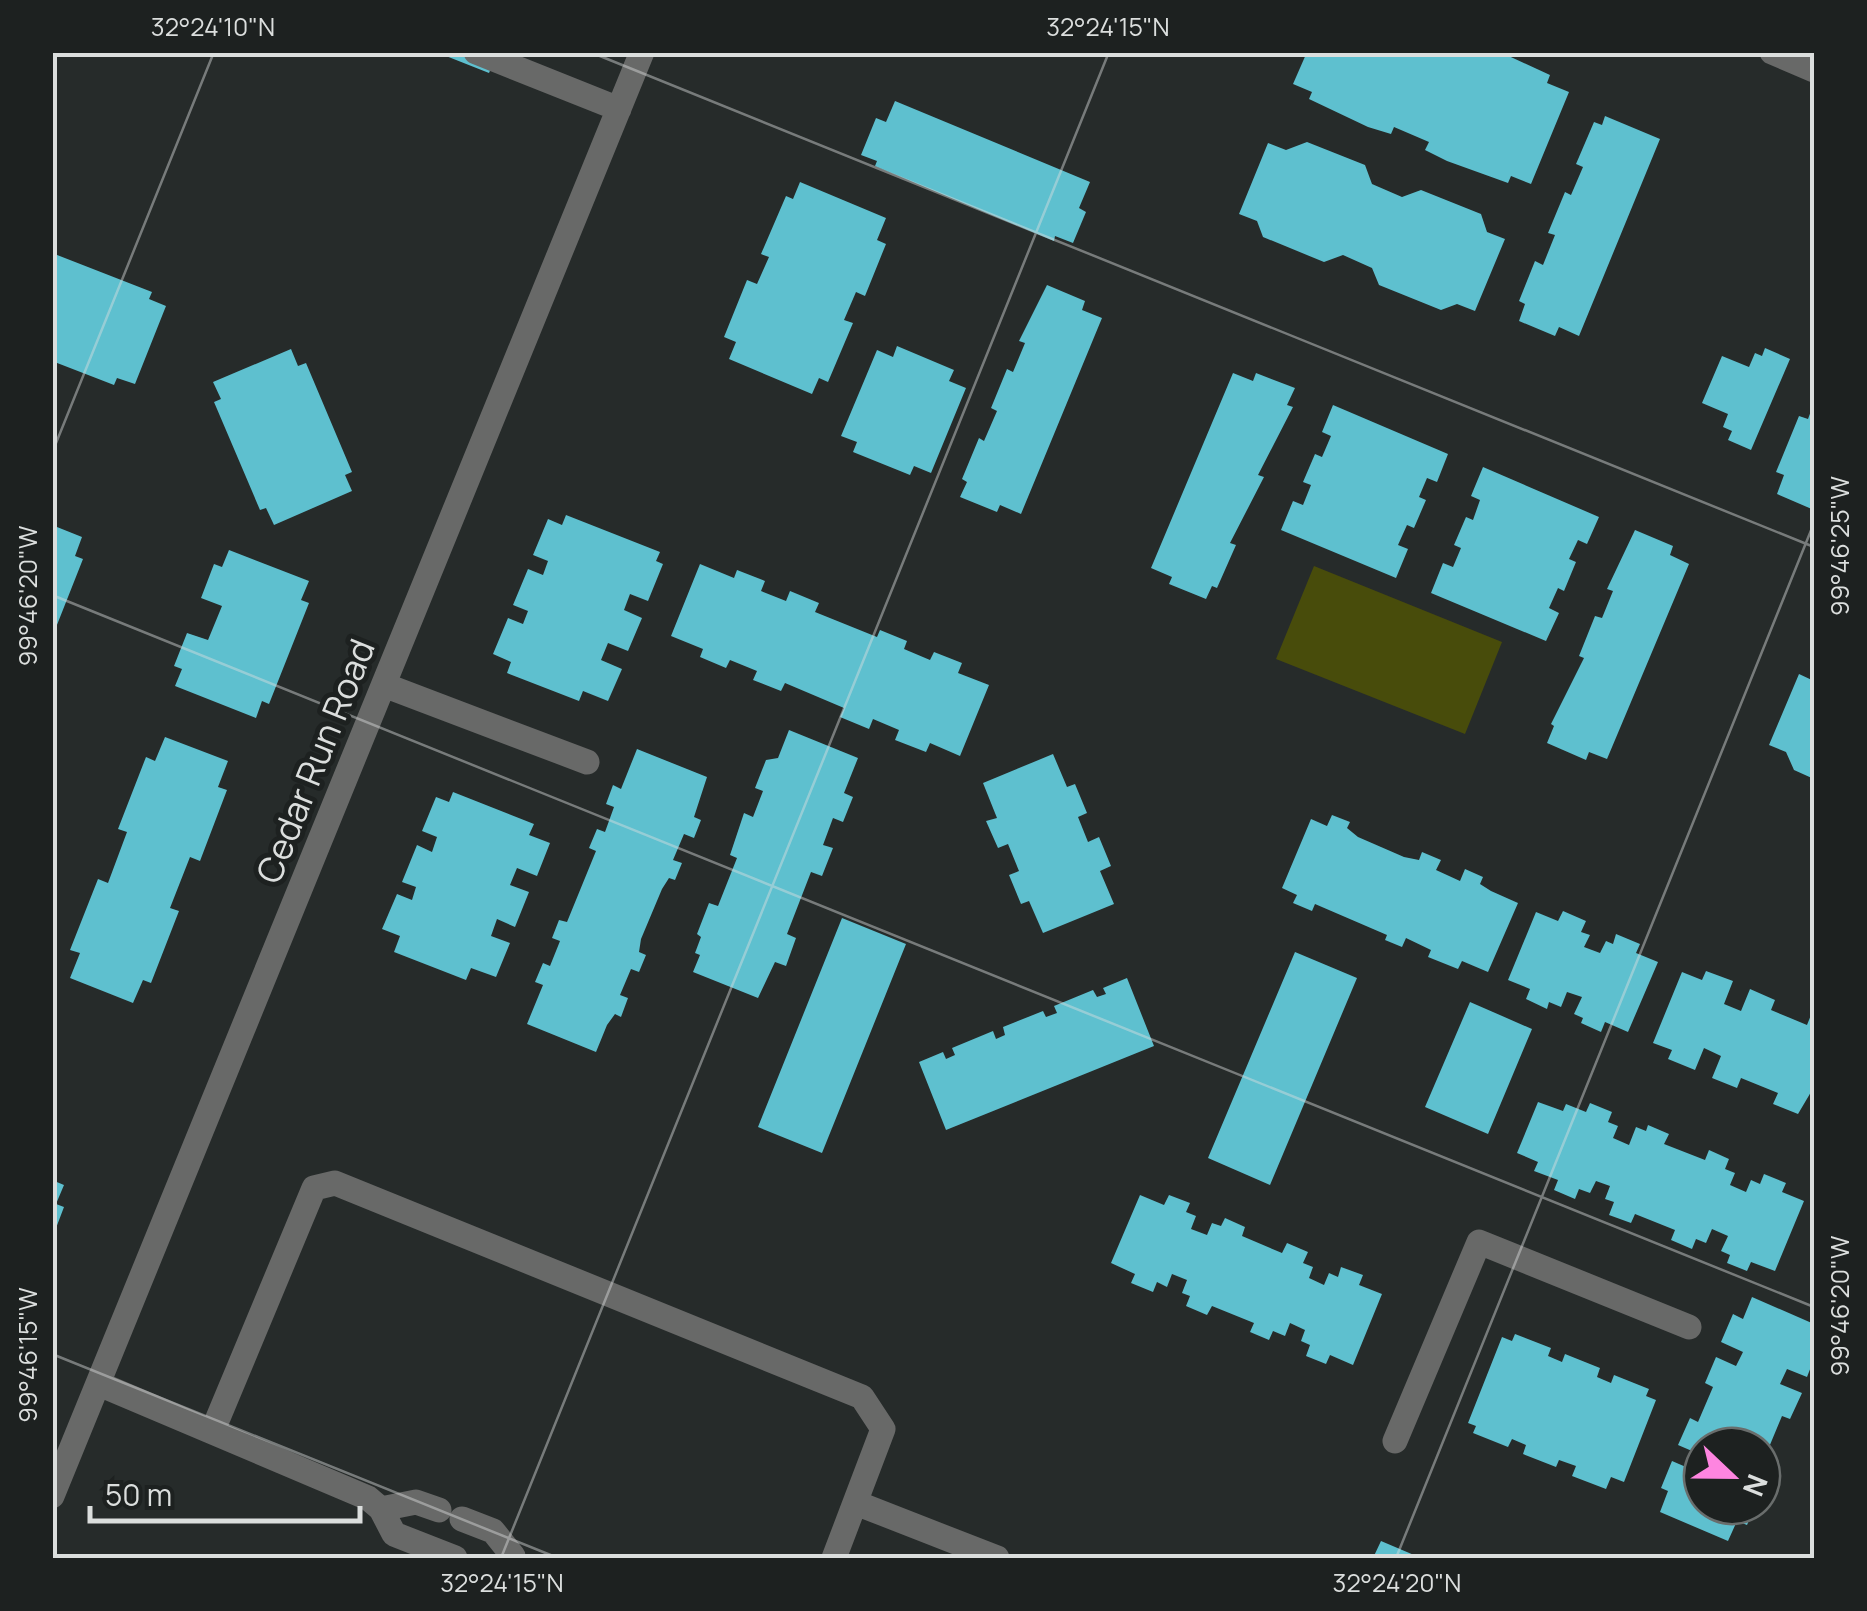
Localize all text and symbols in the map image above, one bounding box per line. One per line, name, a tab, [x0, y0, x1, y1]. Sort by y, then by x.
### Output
text: 32°24'10"N	[151, 9, 275, 44]
text: 32°24'15"N	[1046, 9, 1170, 44]
text: 99°46'25"W	[1822, 476, 1857, 616]
text: 99°46'20"W	[10, 526, 45, 666]
street label: Cedar Run Road	[244, 632, 386, 890]
text: 99°46'20"W	[1822, 1236, 1857, 1376]
text: 99°46'15"W	[10, 1287, 45, 1423]
north arrow	[1682, 1426, 1782, 1526]
scale bar	[90, 1461, 360, 1523]
text: N	[1735, 1469, 1777, 1502]
text: 50 m	[105, 1474, 172, 1515]
text: 32°24'15"N	[440, 1565, 564, 1600]
text: 32°24'20"N	[1333, 1565, 1461, 1600]

